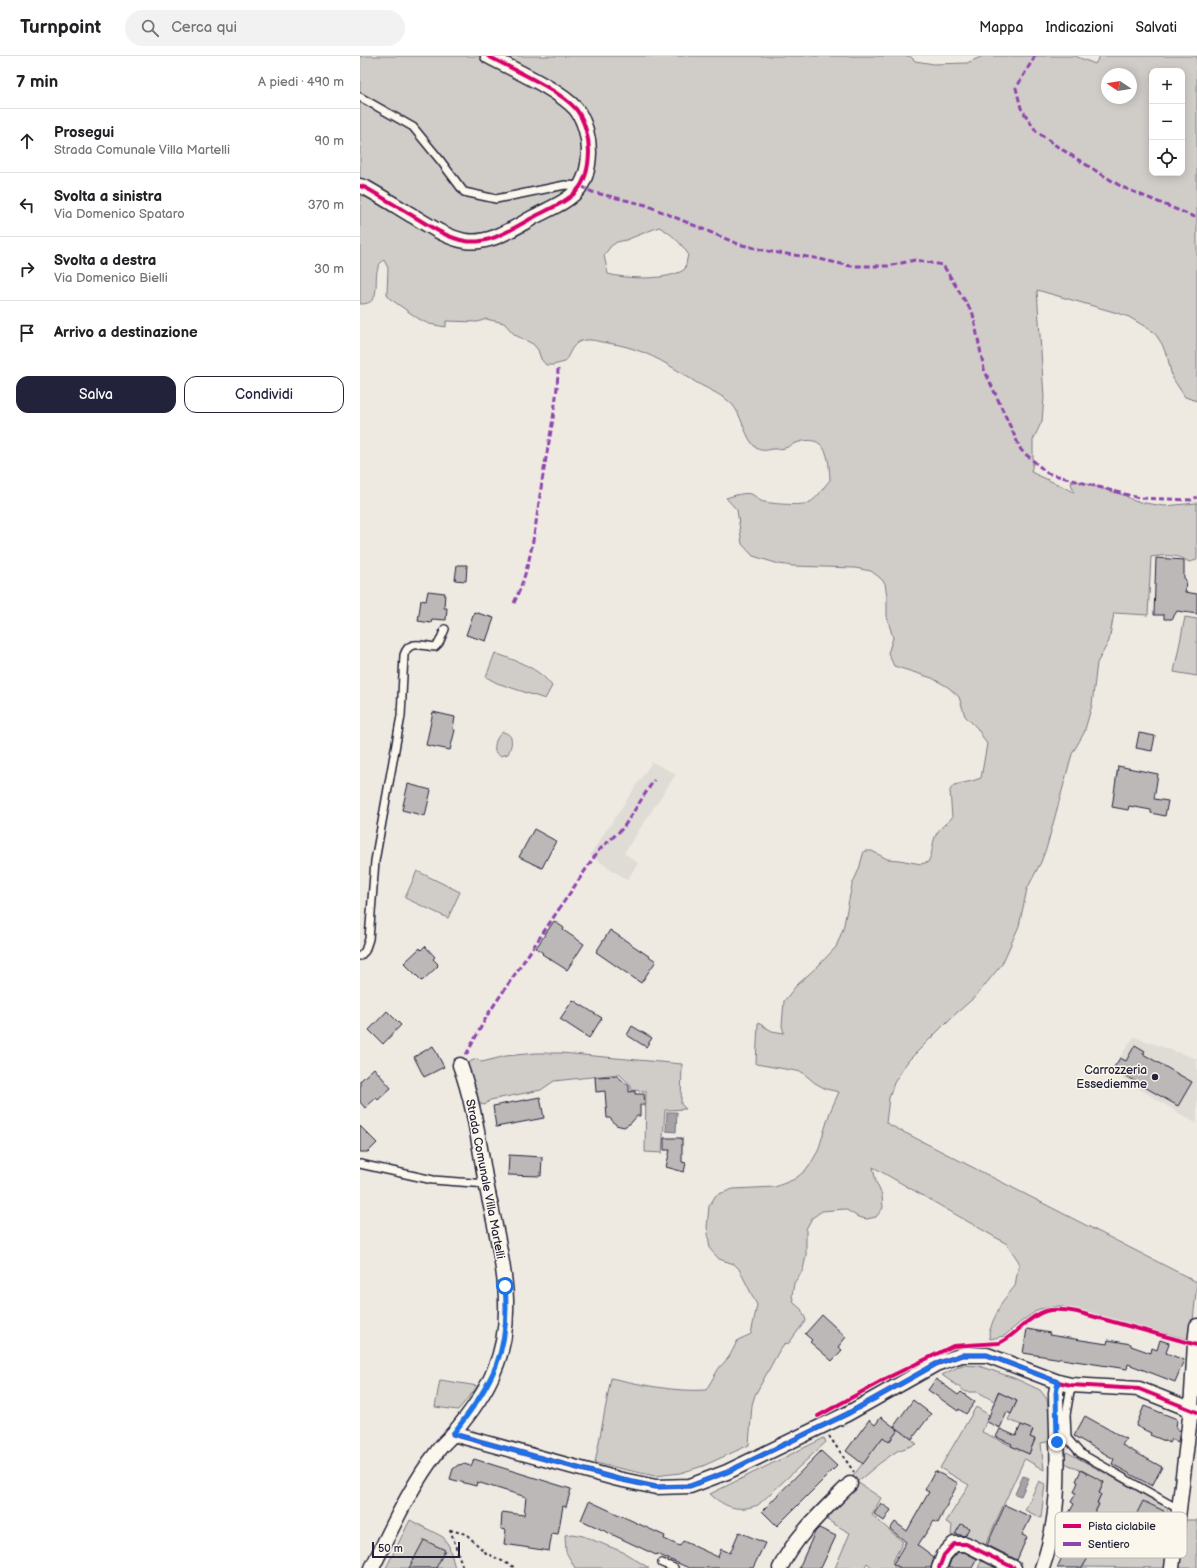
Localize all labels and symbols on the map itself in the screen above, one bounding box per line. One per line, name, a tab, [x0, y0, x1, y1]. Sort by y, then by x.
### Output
north arrow	[1101, 68, 1137, 104]
place label: Carrozzeria Essediemme	[1076, 1063, 1147, 1092]
marker: Carrozzeria Essediemme	[1150, 1072, 1160, 1082]
street label: Strada Comunale Villa Martelli	[462, 1098, 508, 1260]
route start	[496, 1277, 514, 1295]
route end	[1048, 1433, 1066, 1451]
legend	[1055, 1512, 1187, 1558]
text: Pista ciclabile	[1088, 1520, 1156, 1533]
text: Sentiero	[1088, 1538, 1130, 1551]
scale bar	[372, 1540, 460, 1559]

